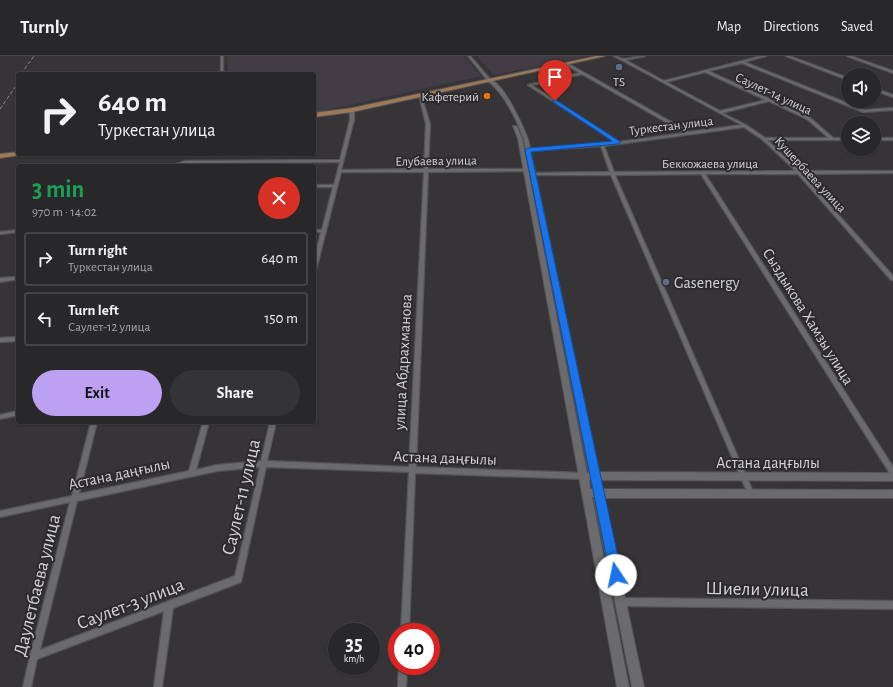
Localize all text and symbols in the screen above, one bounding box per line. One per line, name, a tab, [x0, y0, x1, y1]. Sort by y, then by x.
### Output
text: Turnly	[20, 18, 68, 37]
text: Map	[717, 20, 741, 34]
text: Directions	[763, 20, 819, 34]
text: Saved	[841, 20, 873, 34]
pin	[538, 60, 572, 101]
marker: TS	[614, 62, 624, 72]
icon: arrive	[544, 66, 566, 88]
map controls	[841, 68, 881, 156]
button: sound	[841, 68, 881, 108]
street label: Саулет-14 улица	[733, 71, 814, 118]
place label: TS	[613, 76, 625, 89]
icon: right	[32, 88, 84, 140]
text: 640 m	[98, 89, 167, 117]
place label: Кафетерий	[421, 91, 479, 104]
marker: Кафетерий	[482, 91, 492, 101]
street label: Туркестан улица	[628, 115, 714, 138]
button: layers	[841, 116, 881, 156]
text: Туркестан улица	[98, 122, 215, 140]
street label: Кушербаева улица	[772, 135, 848, 215]
street label: Елубаева улица	[395, 154, 477, 169]
street label: Беккожаева улица	[662, 158, 758, 171]
button: close	[258, 177, 300, 219]
text: 3 min	[32, 178, 84, 202]
text: 970 m · 14:02	[32, 206, 97, 219]
text: Turn right	[68, 243, 127, 258]
street label: Сыздыкова Хамзы улица	[759, 245, 857, 388]
icon: right	[34, 248, 56, 270]
text: 640 m	[261, 251, 298, 266]
text: Туркестан улица	[68, 261, 153, 274]
place label: Gasenergy	[674, 275, 740, 292]
marker: Gasenergy	[661, 277, 671, 287]
street label: улица Абдрахманова	[391, 294, 416, 432]
text: Turn left	[68, 303, 119, 318]
icon: left	[34, 308, 56, 330]
text: 150 m	[264, 311, 298, 326]
text: Саулет-12 улица	[68, 321, 151, 334]
button: Exit	[32, 370, 162, 416]
button: Share	[170, 370, 300, 416]
street label: Саулет-11 улица	[219, 437, 264, 557]
street label: Астана даңғылы	[393, 448, 497, 468]
street label: Астана даңғылы	[67, 455, 172, 493]
street label: Астана даңғылы	[716, 455, 820, 471]
street label: Даулетбаева улица	[11, 512, 64, 658]
position arrow	[595, 554, 637, 596]
street label: Саулет-3 улица	[74, 575, 187, 634]
street label: Шиели улица	[705, 579, 809, 600]
speed limit sign: 40	[388, 623, 440, 675]
text: 35	[345, 634, 363, 654]
text: km/h	[344, 654, 364, 664]

